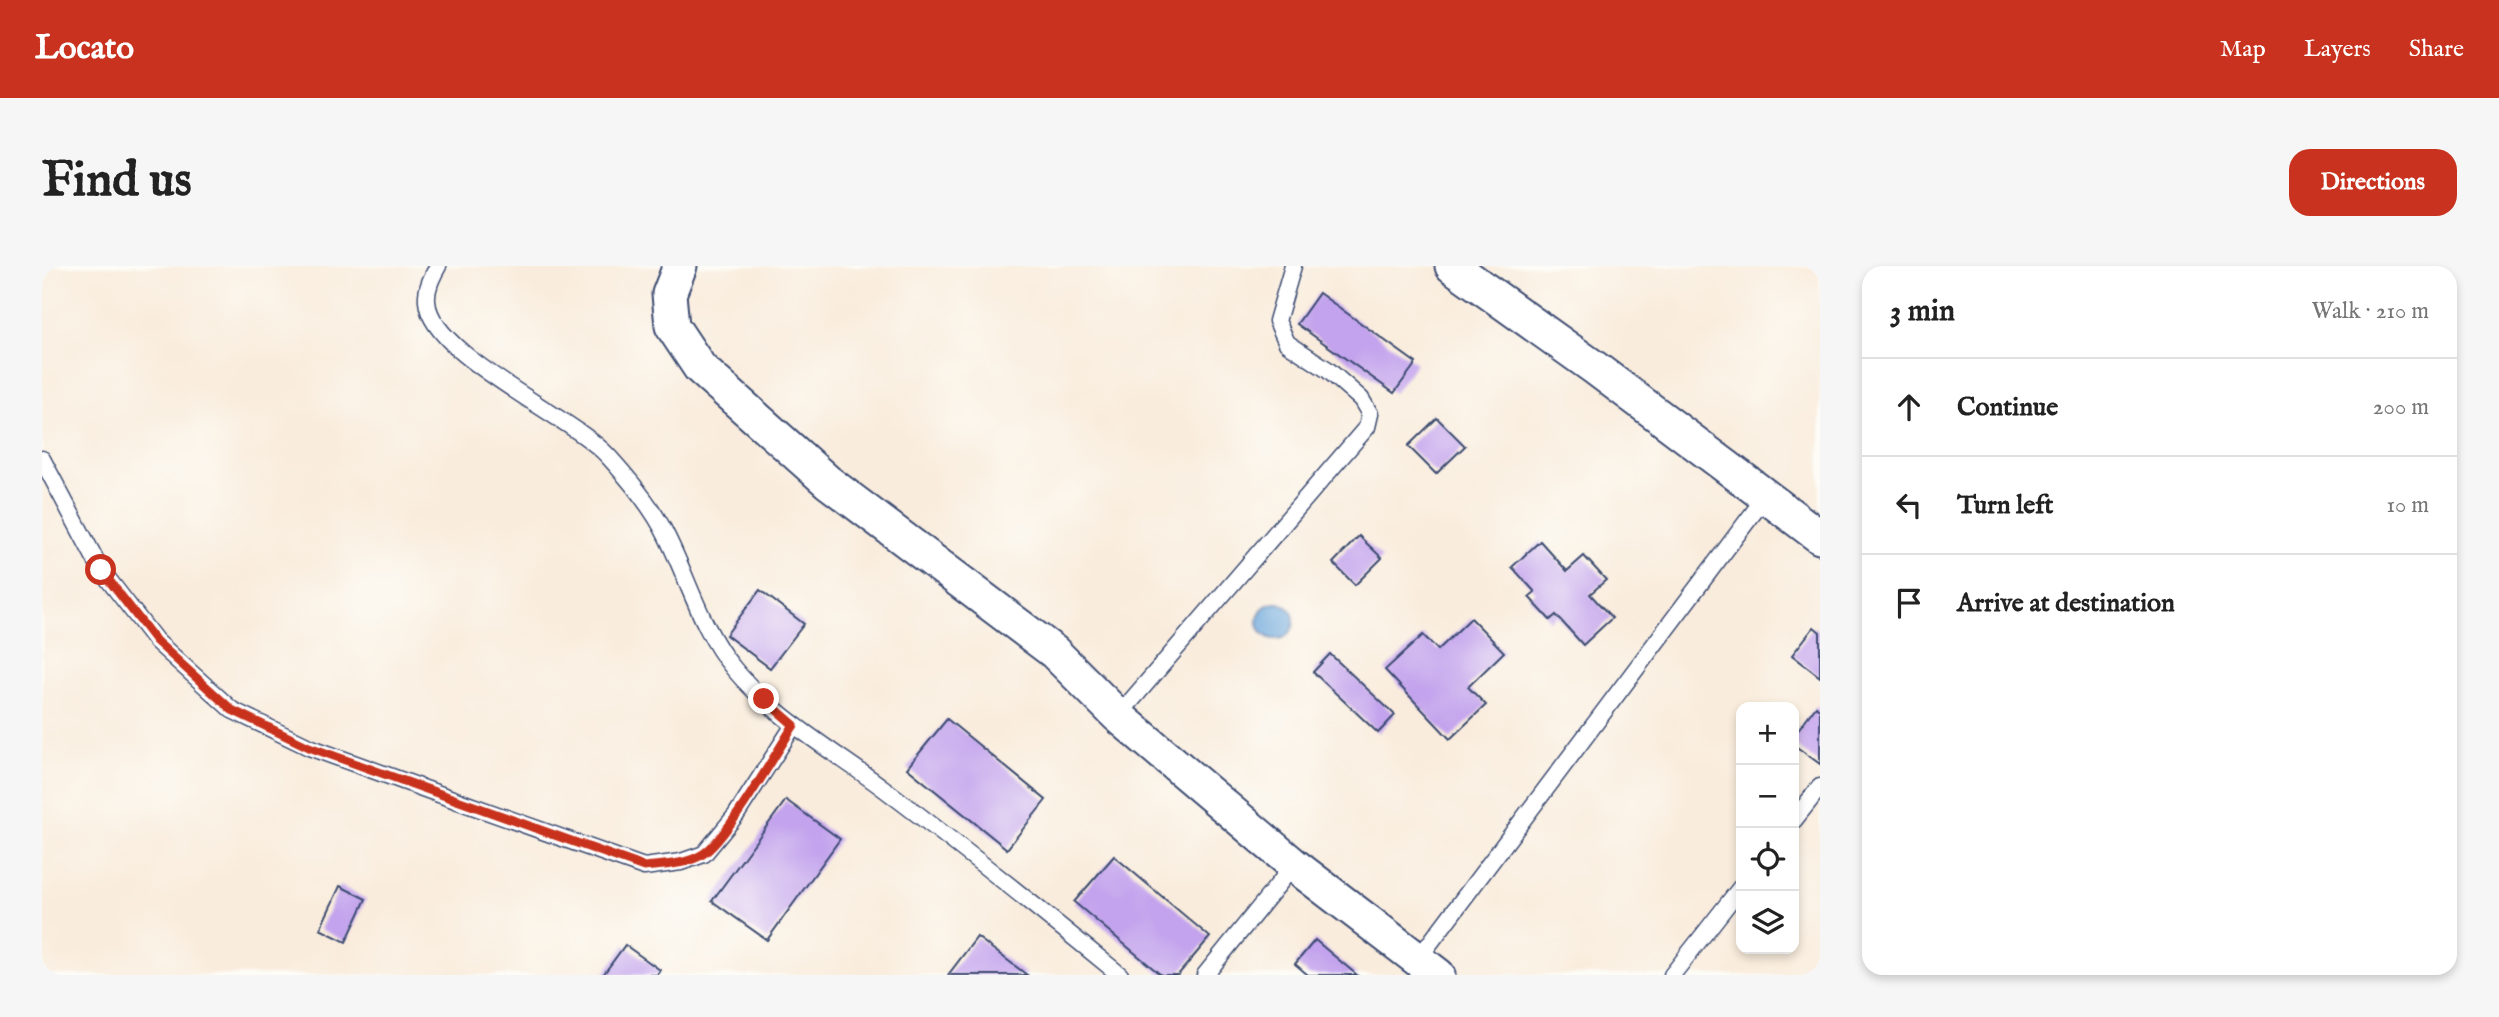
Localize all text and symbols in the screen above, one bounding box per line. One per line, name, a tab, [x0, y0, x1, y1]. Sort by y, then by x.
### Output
text: Locato	[35, 28, 134, 70]
text: Map	[2220, 34, 2266, 65]
text: Layers	[2304, 34, 2371, 65]
text: Share	[2409, 34, 2464, 65]
button: Directions	[2289, 149, 2457, 216]
text: Find us	[42, 151, 192, 213]
text: 3 min	[1890, 293, 1955, 331]
text: Walk · 210 m	[2312, 297, 2429, 326]
icon: ahead	[1890, 388, 1928, 426]
text: Continue	[1957, 391, 2058, 424]
text: 200 m	[2373, 393, 2429, 422]
icon: left	[1890, 486, 1928, 524]
text: Turn left	[1957, 489, 2054, 522]
text: 10 m	[2386, 491, 2429, 520]
route start	[85, 554, 116, 585]
icon: arrive	[1890, 584, 1928, 622]
text: Arrive at destination	[1957, 587, 2175, 620]
route end	[748, 683, 779, 714]
map controls	[1736, 702, 1799, 954]
button: +	[1736, 702, 1799, 765]
button: −	[1736, 765, 1799, 828]
button: locate	[1736, 828, 1799, 891]
button: layers	[1736, 891, 1799, 954]

